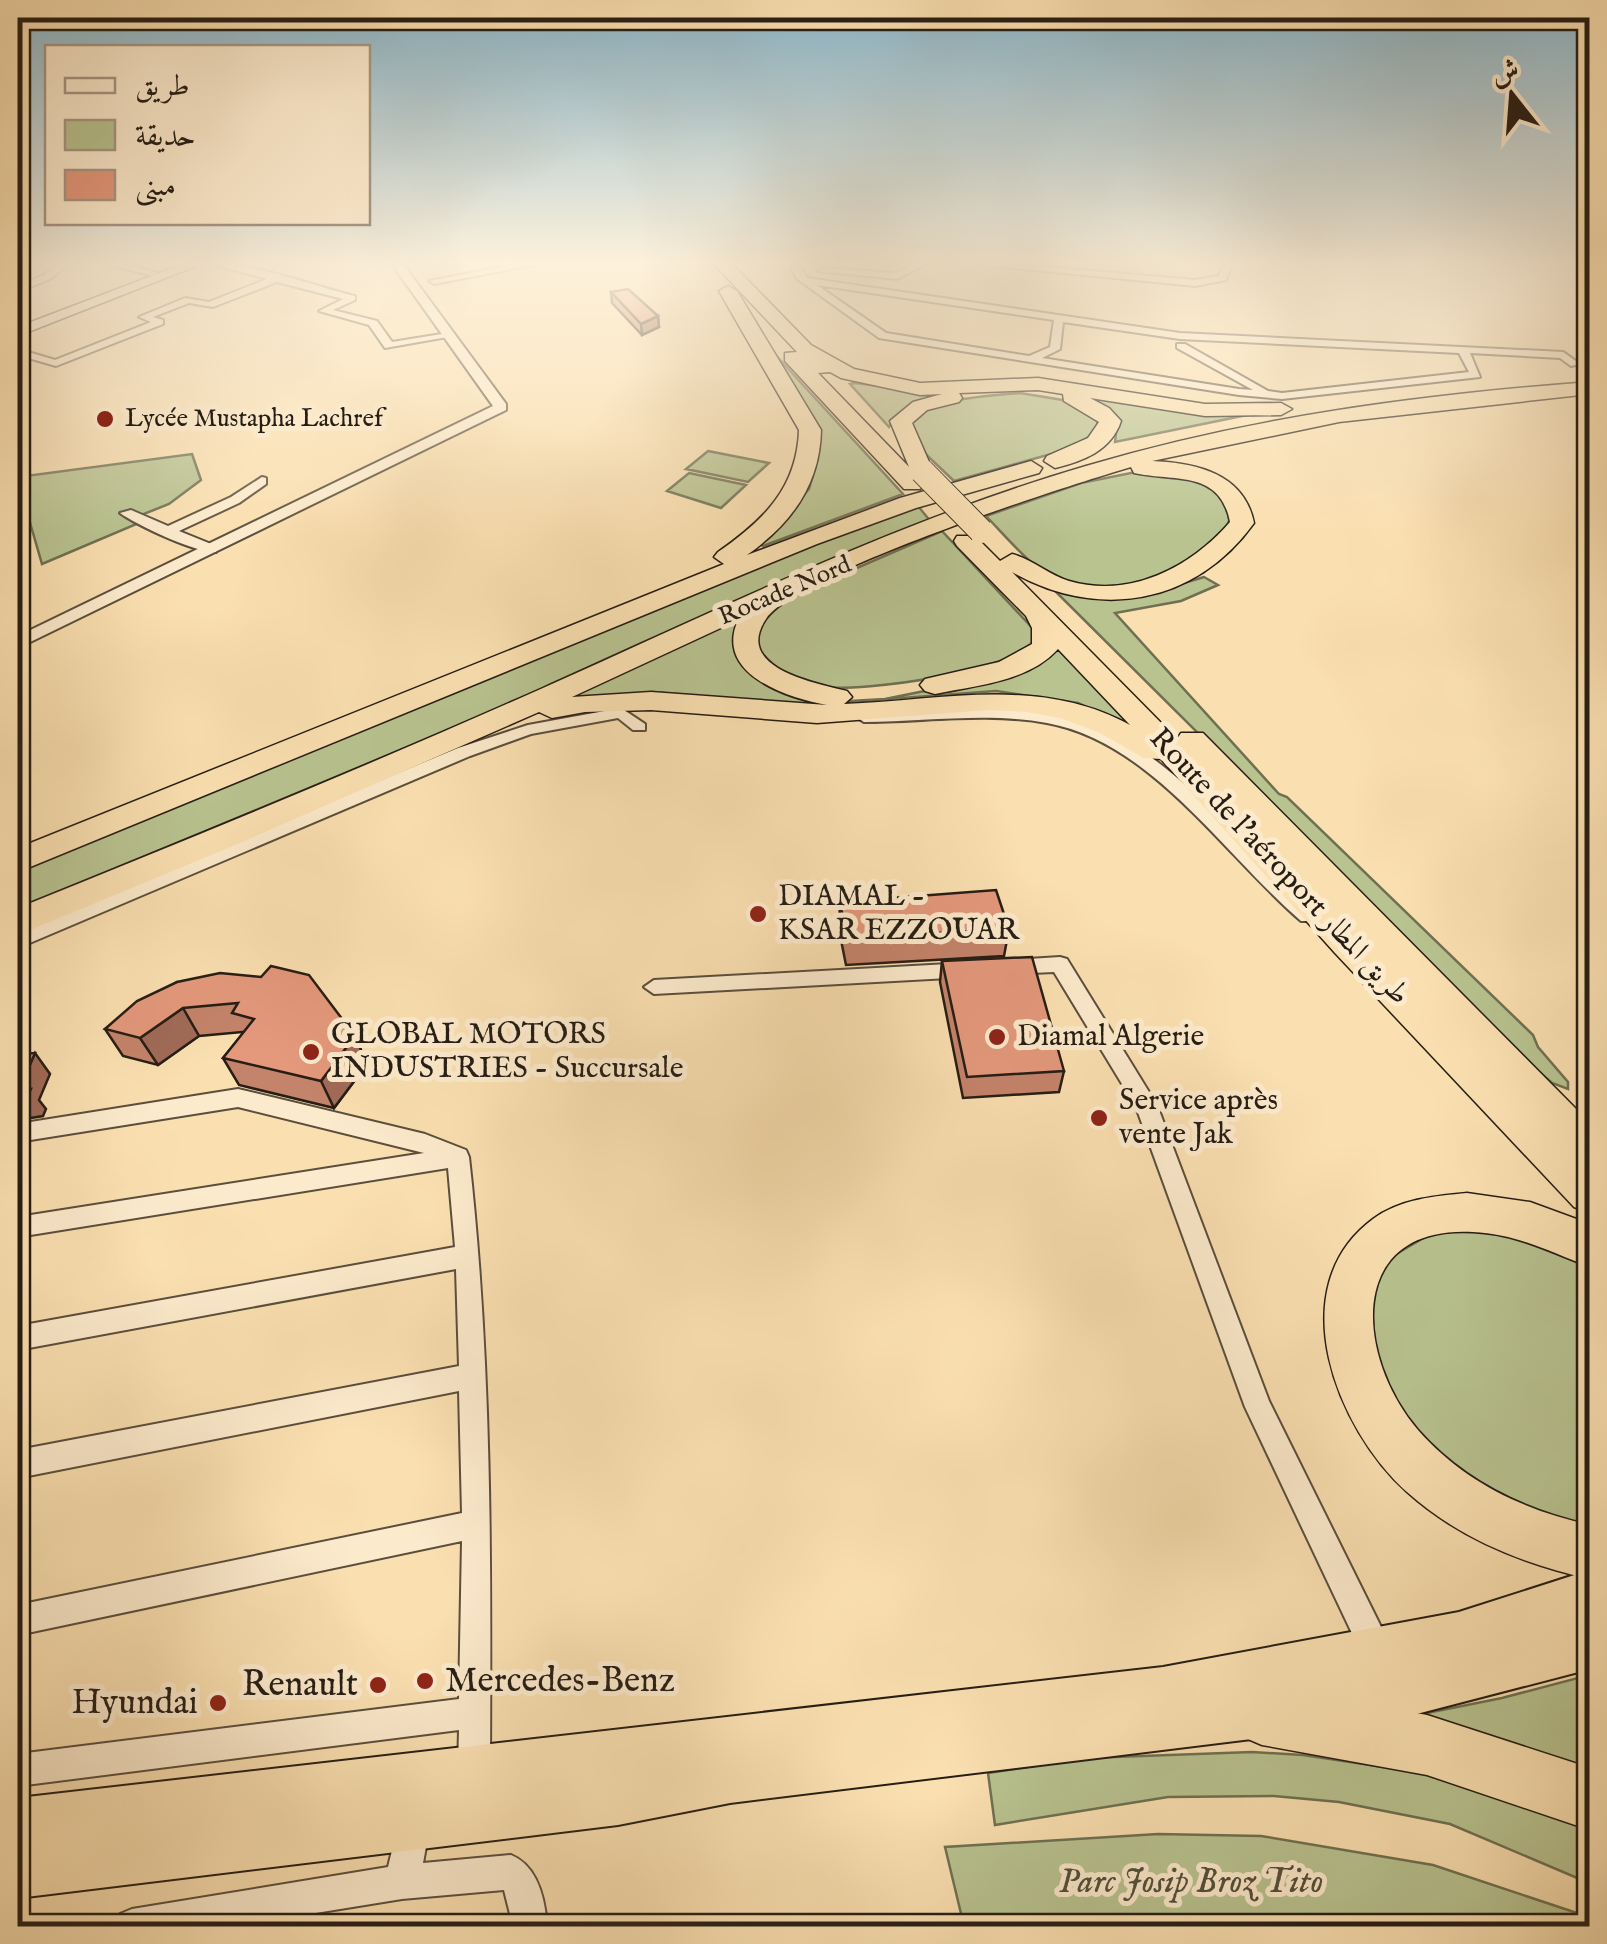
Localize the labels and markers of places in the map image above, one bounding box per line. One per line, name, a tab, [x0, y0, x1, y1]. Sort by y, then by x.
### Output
place label: Lycée Mustapha Lachref	[125, 403, 387, 435]
marker: Lycée Mustapha Lachref	[94, 408, 116, 430]
place label: DIAMAL - KSAR EZZOUAR	[778, 878, 1020, 950]
marker: DIAMAL - KSAR EZZOUAR	[747, 903, 769, 925]
place label: GLOBAL MOTORS INDUSTRIES - Succursale	[331, 1016, 683, 1088]
place label: Diamal Algerie	[1017, 1018, 1204, 1056]
marker: Diamal Algerie	[986, 1026, 1008, 1048]
marker: GLOBAL MOTORS INDUSTRIES - Succursale	[300, 1041, 322, 1063]
place label: Service après vente Jak	[1119, 1082, 1278, 1154]
marker: Service après vente Jak	[1088, 1107, 1110, 1129]
place label: Mercedes-Benz	[445, 1659, 675, 1704]
place label: Renault	[242, 1663, 358, 1708]
marker: Mercedes-Benz	[414, 1670, 436, 1692]
marker: Renault	[367, 1674, 389, 1696]
place label: Hyundai	[71, 1681, 198, 1726]
marker: Hyundai	[207, 1692, 229, 1714]

